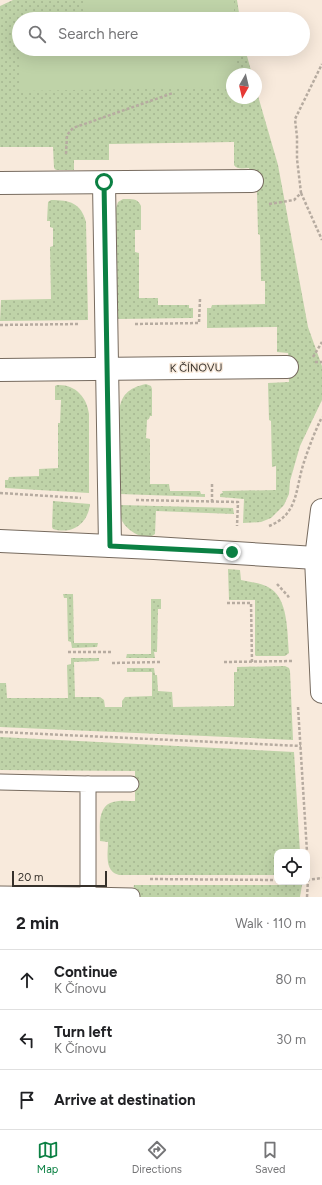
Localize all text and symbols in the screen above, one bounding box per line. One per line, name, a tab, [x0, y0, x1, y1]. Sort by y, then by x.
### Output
search box	[12, 12, 310, 56]
icon: search	[26, 23, 48, 45]
text: Search here	[58, 25, 138, 43]
north arrow	[226, 68, 262, 104]
route start	[95, 173, 113, 191]
street label: K ČÍNOVU	[170, 360, 222, 375]
route end	[223, 543, 241, 561]
map controls	[274, 849, 310, 885]
button: locate	[274, 849, 310, 885]
scale bar	[12, 869, 107, 888]
text: 20 m	[18, 871, 43, 884]
text: 2 min	[16, 913, 59, 933]
text: Walk · 110 m	[235, 916, 306, 931]
text: Continue	[54, 963, 117, 981]
icon: ahead	[16, 969, 38, 991]
text: 80 m	[275, 972, 306, 987]
text: K Čínovu	[54, 981, 106, 996]
text: Turn left	[54, 1023, 112, 1041]
icon: left	[16, 1029, 38, 1051]
text: 30 m	[276, 1032, 306, 1047]
text: K Čínovu	[54, 1041, 106, 1056]
icon: arrive	[16, 1089, 38, 1111]
text: Arrive at destination	[54, 1091, 195, 1109]
tab: Map	[37, 1139, 59, 1176]
tab: Directions	[132, 1139, 182, 1176]
tab: Saved	[255, 1139, 285, 1176]

